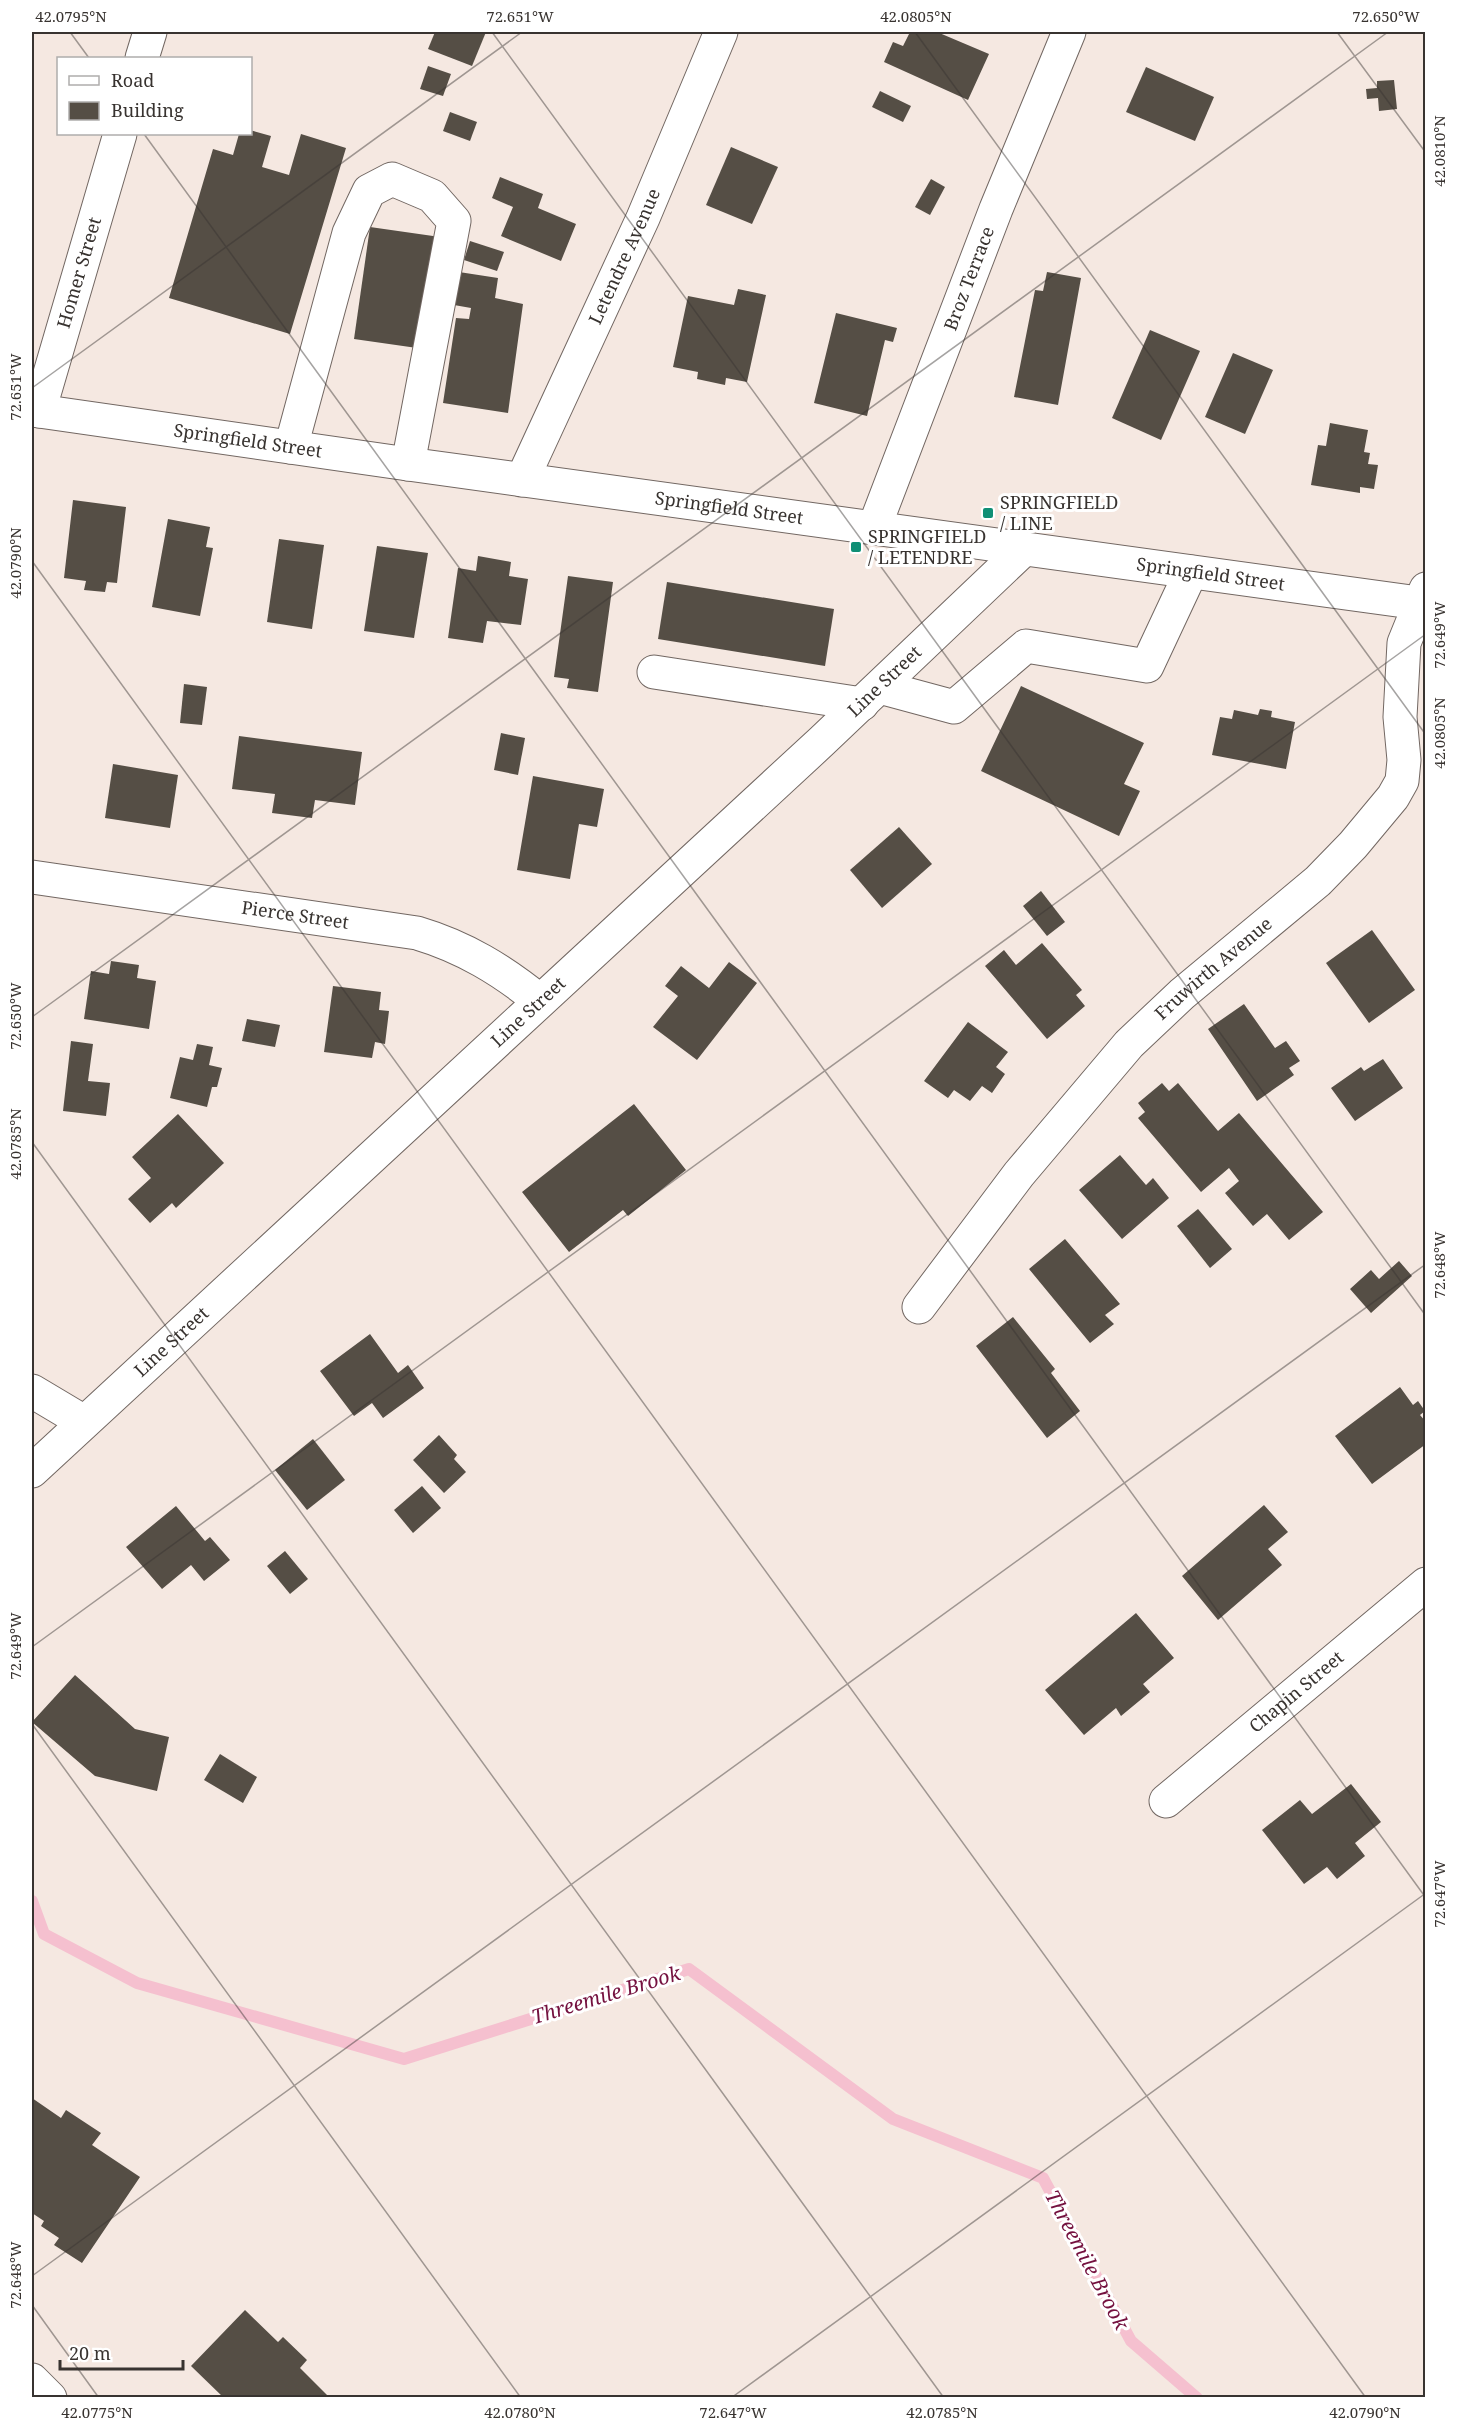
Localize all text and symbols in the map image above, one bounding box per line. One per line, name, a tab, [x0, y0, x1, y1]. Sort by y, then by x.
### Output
text: 42.0795°N	[35, 6, 107, 26]
text: 72.651°W	[486, 6, 554, 26]
text: 42.0805°N	[880, 6, 952, 26]
text: 72.650°W	[1352, 6, 1420, 26]
legend	[57, 57, 252, 135]
text: Road	[111, 68, 154, 92]
text: Building	[111, 98, 184, 122]
text: 42.0810°N	[1429, 115, 1449, 187]
street label: Letendre Avenue	[583, 185, 665, 328]
street label: Homer Street	[51, 214, 106, 331]
street label: Broz Terrace	[938, 223, 999, 334]
text: 72.651°W	[5, 353, 25, 421]
street label: Springfield Street	[172, 417, 324, 463]
street label: Springfield Street	[654, 485, 805, 529]
place label: SPRINGFIELD / LINE	[1000, 490, 1118, 535]
marker: SPRINGFIELD / LINE	[981, 506, 995, 520]
place label: SPRINGFIELD / LETENDRE	[868, 524, 986, 569]
text: 42.0790°N	[5, 527, 25, 599]
marker: SPRINGFIELD / LETENDRE	[849, 540, 863, 554]
street label: Springfield Street	[1135, 551, 1286, 595]
text: 72.649°W	[1429, 601, 1449, 669]
street label: Line Street	[842, 640, 926, 722]
text: 42.0805°N	[1429, 697, 1449, 769]
street label: Pierce Street	[240, 895, 351, 934]
street label: Fruwirth Avenue	[1149, 911, 1277, 1025]
street label: Line Street	[485, 971, 570, 1052]
text: 72.650°W	[5, 982, 25, 1050]
text: 42.0785°N	[5, 1108, 25, 1180]
text: 72.648°W	[1429, 1231, 1449, 1299]
street label: Line Street	[129, 1301, 213, 1382]
text: 72.649°W	[5, 1612, 25, 1680]
street label: Chapin Street	[1244, 1645, 1348, 1738]
text: 72.647°W	[1429, 1860, 1449, 1928]
water label: Threemile Brook	[528, 1959, 684, 2030]
water label: Threemile Brook	[1039, 2185, 1136, 2335]
text: 72.648°W	[5, 2241, 25, 2309]
scale bar	[60, 2333, 183, 2371]
text: 20 m	[69, 2341, 111, 2365]
text: 42.0775°N	[61, 2402, 133, 2422]
text: 42.0780°N	[484, 2402, 556, 2422]
text: 72.647°W	[699, 2402, 767, 2422]
text: 42.0785°N	[906, 2402, 978, 2422]
text: 42.0790°N	[1329, 2402, 1401, 2422]

